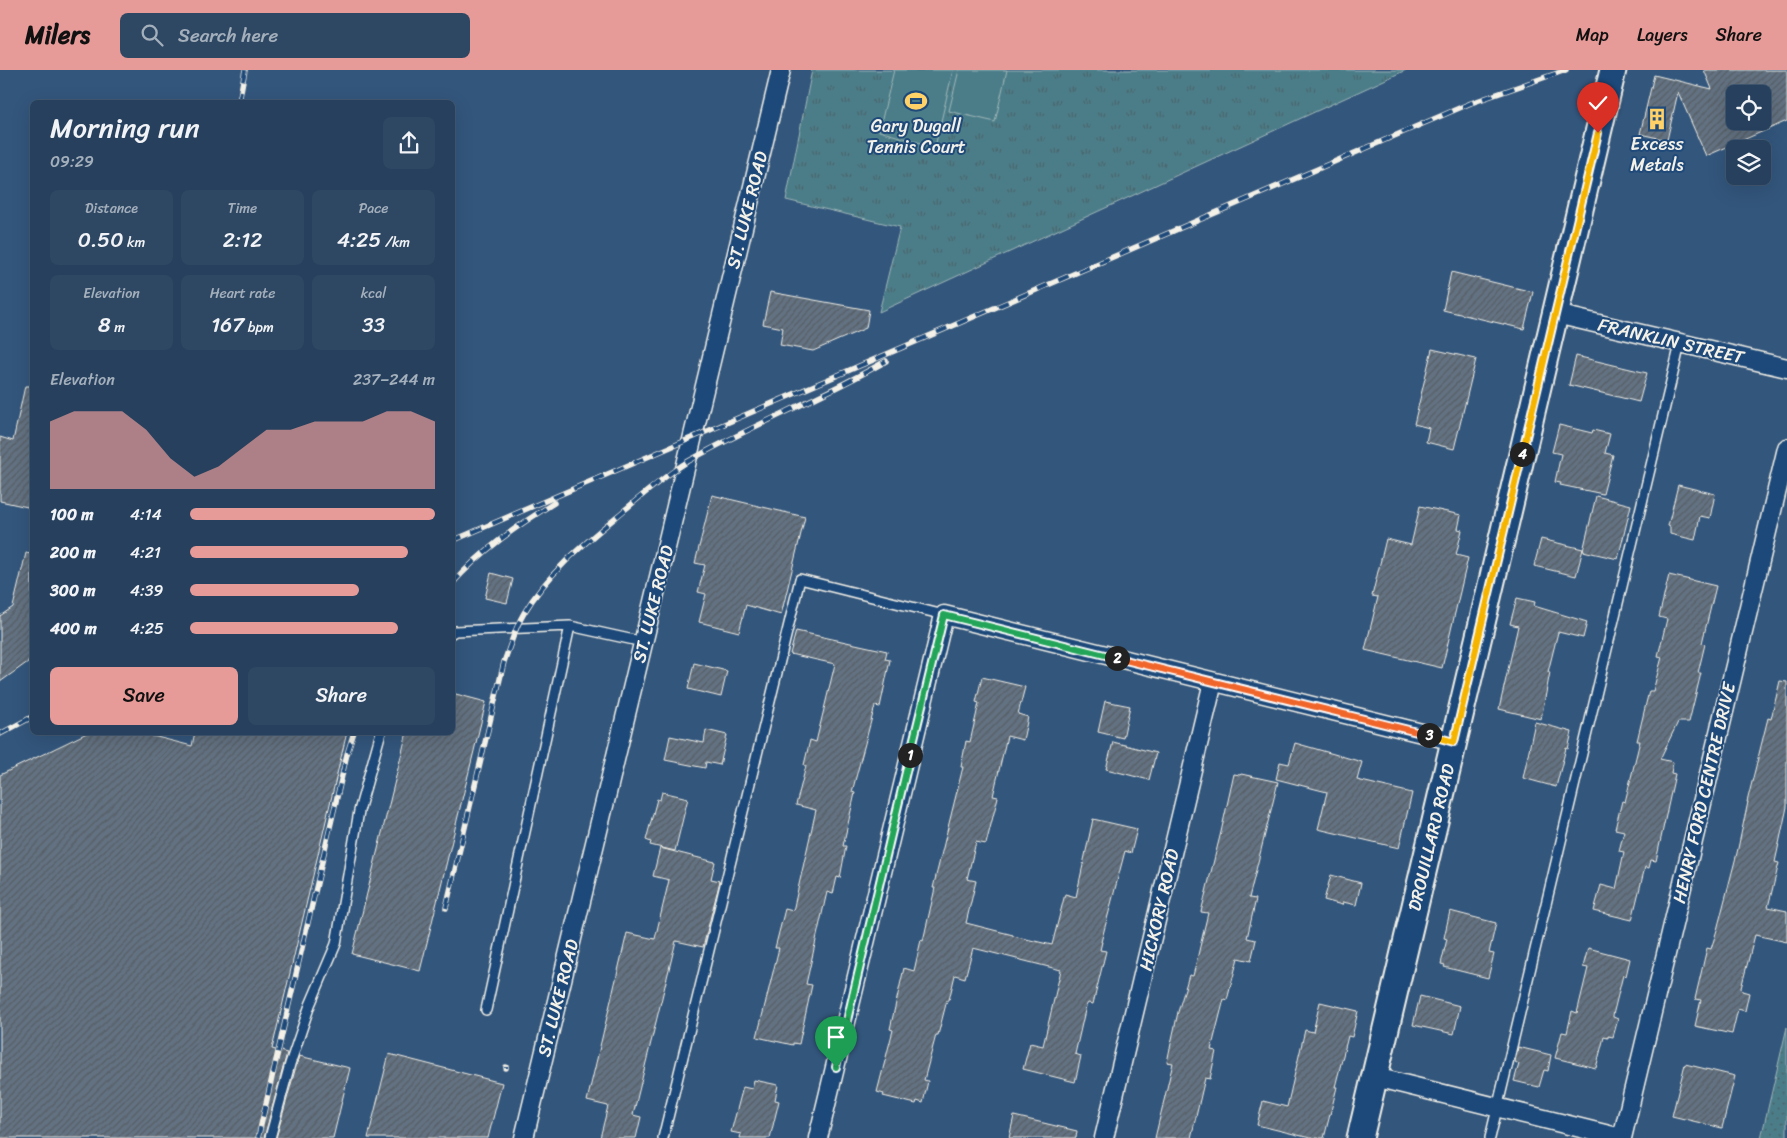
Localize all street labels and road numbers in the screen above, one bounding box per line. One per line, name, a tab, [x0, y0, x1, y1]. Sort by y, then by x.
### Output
street label: ST. LUKE ROAD	[717, 148, 777, 272]
street label: FRANKLIN STREET	[1595, 309, 1748, 374]
street label: ST. LUKE ROAD	[623, 542, 683, 666]
street label: HENRY FORD CENTRE DRIVE	[1663, 678, 1745, 907]
street label: DROUILLARD ROAD	[1398, 760, 1464, 914]
street label: HICKORY ROAD	[1129, 846, 1189, 974]
street label: ST. LUKE ROAD	[528, 936, 588, 1060]

